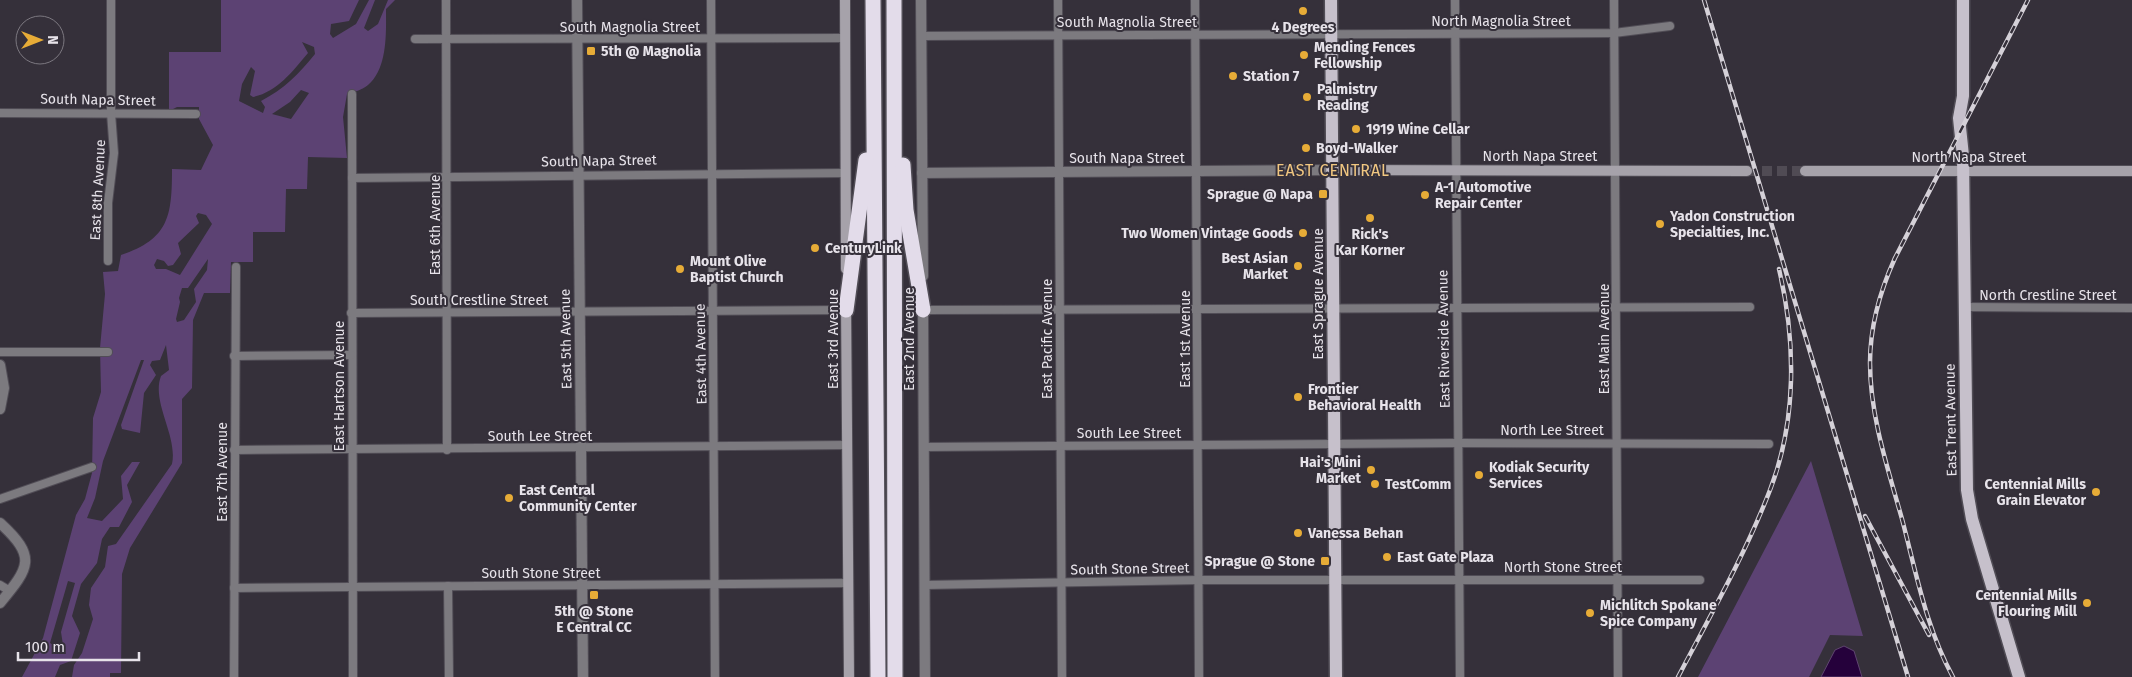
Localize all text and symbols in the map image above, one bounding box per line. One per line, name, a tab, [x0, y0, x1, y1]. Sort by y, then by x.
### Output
marker: 4 Degrees	[1297, 5, 1309, 17]
street label: North Magnolia Street	[1431, 13, 1572, 30]
street label: South Magnolia Street	[1057, 14, 1198, 31]
north arrow	[15, 15, 65, 65]
street label: South Magnolia Street	[560, 19, 701, 36]
place label: 4 Degrees	[1271, 19, 1335, 36]
text: N	[44, 35, 61, 45]
place label: Mending Fences Fellowship	[1314, 39, 1416, 72]
place label: 5th @ Magnolia	[601, 43, 701, 60]
marker: 5th @ Magnolia	[585, 45, 597, 57]
marker: Mending Fences Fellowship	[1298, 49, 1310, 61]
place label: Station 7	[1243, 68, 1300, 85]
marker: Station 7	[1227, 70, 1239, 82]
place label: Palmistry Reading	[1317, 81, 1378, 114]
street label: South Napa Street	[40, 90, 157, 110]
marker: Palmistry Reading	[1301, 91, 1313, 103]
place label: 1919 Wine Cellar	[1366, 121, 1470, 138]
marker: 1919 Wine Cellar	[1350, 123, 1362, 135]
street label: East 8th Avenue	[87, 139, 109, 241]
place label: Boyd-Walker	[1316, 140, 1398, 157]
marker: Boyd-Walker	[1300, 142, 1312, 154]
street label: North Napa Street	[1483, 148, 1598, 165]
street label: North Napa Street	[1912, 149, 2027, 166]
street label: South Napa Street	[1069, 150, 1186, 167]
street label: South Napa Street	[541, 151, 658, 171]
district label: EAST CENTRAL	[1276, 161, 1390, 180]
street label: East 6th Avenue	[427, 175, 444, 276]
place label: A-1 Automotive Repair Center	[1434, 179, 1532, 212]
place label: Sprague @ Napa	[1207, 186, 1313, 203]
marker: Sprague @ Napa	[1317, 188, 1329, 200]
marker: A-1 Automotive Repair Center	[1419, 189, 1431, 201]
place label: Yadon Construction Specialties, Inc.	[1669, 208, 1795, 241]
marker: Rick's Kar Korner	[1364, 212, 1376, 224]
marker: Yadon Construction Specialties, Inc.	[1654, 218, 1666, 230]
place label: Two Women Vintage Goods	[1121, 225, 1293, 242]
place label: Rick's Kar Korner	[1335, 226, 1405, 259]
marker: Two Women Vintage Goods	[1297, 227, 1309, 239]
street label: East Sprague Avenue	[1310, 228, 1327, 360]
place label: CenturyLink	[825, 240, 902, 257]
marker: CenturyLink	[809, 242, 821, 254]
place label: Best Asian Market	[1221, 250, 1289, 283]
place label: Mount Olive Baptist Church	[690, 253, 783, 286]
marker: Best Asian Market	[1292, 260, 1304, 272]
marker: Mount Olive Baptist Church	[674, 263, 686, 275]
street label: East Riverside Avenue	[1434, 269, 1454, 409]
street label: East Pacific Avenue	[1039, 279, 1056, 399]
street label: East Main Avenue	[1596, 284, 1613, 394]
street label: East 2nd Avenue	[901, 287, 918, 391]
street label: North Crestline Street	[1979, 287, 2118, 304]
street label: East 5th Avenue	[557, 289, 575, 389]
street label: East 3rd Avenue	[825, 289, 842, 389]
street label: East 1st Avenue	[1177, 290, 1194, 388]
street label: South Crestline Street	[410, 292, 549, 309]
street label: East 4th Avenue	[692, 303, 710, 405]
street label: East Hartson Avenue	[331, 321, 348, 451]
street label: East Trent Avenue	[1942, 363, 1960, 477]
place label: Frontier Behavioral Health	[1308, 381, 1421, 414]
marker: Frontier Behavioral Health	[1292, 391, 1304, 403]
street label: East 7th Avenue	[214, 422, 231, 522]
street label: North Lee Street	[1500, 422, 1605, 439]
street label: South Lee Street	[1077, 425, 1182, 442]
street label: South Lee Street	[488, 428, 593, 445]
place label: Hai's Mini Market	[1300, 454, 1362, 487]
place label: Kodiak Security Services	[1489, 459, 1590, 492]
marker: Hai's Mini Market	[1365, 464, 1377, 476]
marker: Kodiak Security Services	[1473, 469, 1485, 481]
place label: TestComm	[1385, 476, 1451, 493]
place label: Centennial Mills Grain Elevator	[1984, 476, 2086, 509]
marker: TestComm	[1369, 478, 1381, 490]
place label: East Central Community Center	[519, 482, 637, 515]
marker: Centennial Mills Grain Elevator	[2090, 486, 2102, 498]
marker: East Central Community Center	[503, 492, 515, 504]
place label: Vanessa Behan	[1307, 525, 1403, 542]
marker: Vanessa Behan	[1292, 527, 1304, 539]
place label: East Gate Plaza	[1397, 549, 1494, 566]
marker: East Gate Plaza	[1381, 551, 1393, 563]
place label: Sprague @ Stone	[1205, 553, 1315, 570]
marker: Sprague @ Stone	[1319, 555, 1331, 567]
street label: South Stone Street	[1070, 559, 1191, 579]
street label: North Stone Street	[1504, 559, 1623, 576]
street label: South Stone Street	[481, 565, 601, 582]
place label: Centennial Mills Flouring Mill	[1975, 587, 2078, 620]
marker: 5th @ Stone E Central CC	[588, 589, 600, 601]
place label: Michlitch Spokane Spice Company	[1600, 597, 1717, 630]
marker: Centennial Mills Flouring Mill	[2081, 597, 2093, 609]
place label: 5th @ Stone E Central CC	[555, 603, 634, 636]
marker: Michlitch Spokane Spice Company	[1584, 607, 1596, 619]
scale bar	[18, 630, 139, 662]
text: 100 m	[25, 638, 65, 656]

